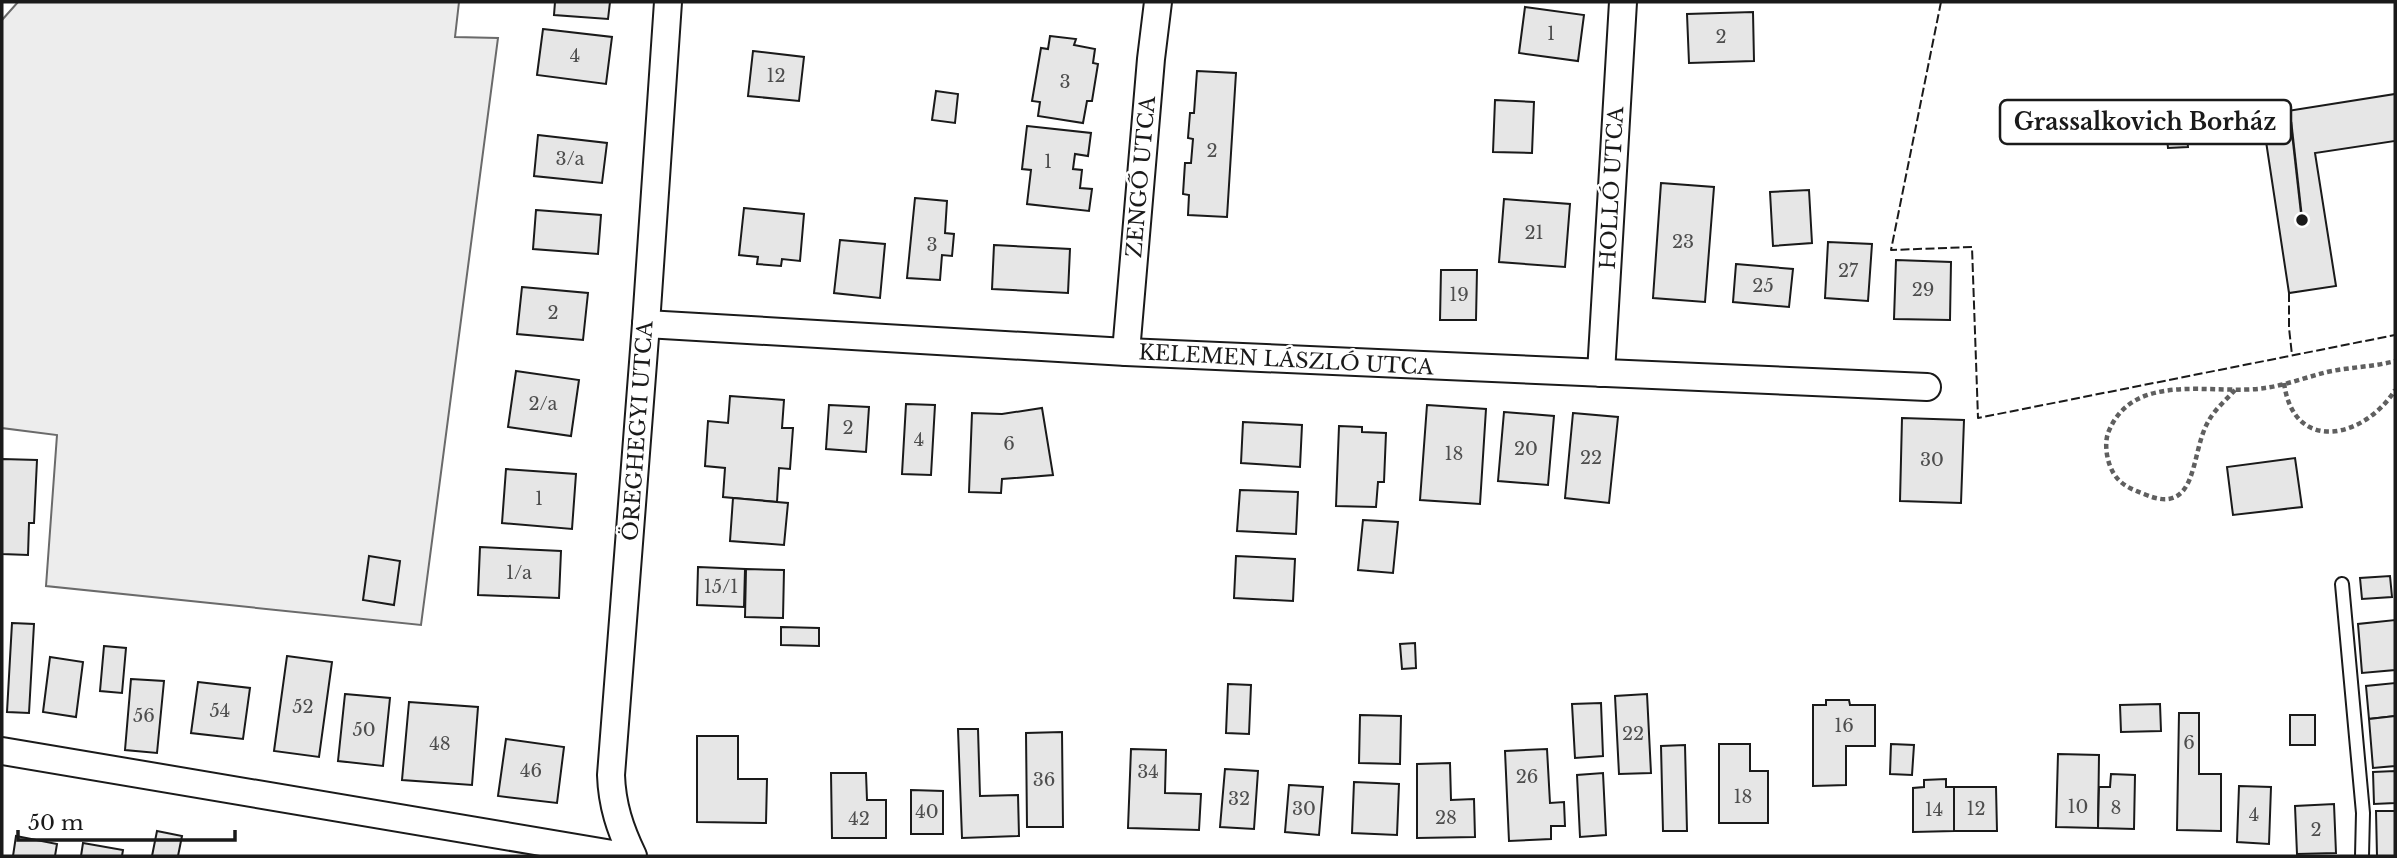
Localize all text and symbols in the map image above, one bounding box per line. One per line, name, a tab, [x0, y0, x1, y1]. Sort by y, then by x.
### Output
house number: 1	[1547, 23, 1555, 45]
house number: 2	[1715, 26, 1727, 48]
house number: 4	[570, 45, 580, 67]
house number: 12	[766, 65, 786, 87]
house number: 3	[1059, 71, 1071, 93]
street label: ZENGŐ UTCA	[1121, 94, 1161, 259]
callout: Grassalkovich Borház	[2000, 100, 2291, 144]
street label: HOLLÓ UTCA	[1595, 105, 1629, 270]
text: Grassalkovich Borház	[2014, 108, 2276, 136]
house number: 2	[1206, 140, 1218, 162]
house number: 3/a	[555, 148, 585, 170]
house number: 1	[1044, 151, 1052, 173]
house number: 21	[1524, 222, 1544, 244]
house number: 23	[1672, 231, 1694, 253]
house number: 3	[926, 234, 938, 256]
house number: 27	[1838, 260, 1859, 282]
house number: 25	[1752, 275, 1774, 297]
house number: 29	[1912, 279, 1934, 301]
house number: 19	[1449, 284, 1469, 306]
house number: 2	[547, 302, 559, 324]
street label: ÖREGHEGYI UTCA	[617, 319, 659, 542]
street label: KELEMEN LÁSZLÓ UTCA	[1138, 339, 1435, 381]
house number: 2/a	[528, 393, 558, 415]
house number: 2	[842, 417, 854, 439]
house number: 4	[914, 429, 924, 451]
house number: 6	[1003, 433, 1015, 455]
house number: 20	[1514, 438, 1538, 460]
house number: 18	[1445, 443, 1463, 465]
house number: 22	[1580, 447, 1602, 469]
house number: 30	[1920, 449, 1944, 471]
house number: 1	[535, 488, 543, 510]
house number: 1/a	[506, 562, 532, 584]
house number: 15/1	[704, 576, 738, 598]
house number: 52	[292, 696, 314, 718]
house number: 54	[210, 700, 230, 722]
house number: 56	[133, 705, 155, 727]
house number: 16	[1834, 715, 1854, 737]
house number: 50	[352, 719, 376, 741]
house number: 22	[1622, 723, 1644, 745]
house number: 6	[2183, 732, 2195, 754]
house number: 48	[429, 733, 451, 755]
house number: 46	[520, 760, 542, 782]
house number: 34	[1137, 761, 1159, 783]
house number: 26	[1516, 766, 1538, 788]
house number: 36	[1033, 769, 1055, 791]
house number: 18	[1734, 786, 1752, 808]
house number: 32	[1228, 788, 1250, 810]
house number: 10	[2068, 796, 2088, 818]
house number: 8	[2111, 797, 2121, 819]
scale bar	[18, 798, 234, 842]
house number: 30	[1292, 798, 1316, 820]
house number: 12	[1966, 798, 1986, 820]
house number: 14	[1925, 799, 1943, 821]
house number: 40	[915, 801, 939, 823]
house number: 4	[2249, 804, 2259, 826]
house number: 28	[1435, 807, 1457, 829]
house number: 42	[848, 808, 870, 830]
text: 50 m	[28, 810, 84, 836]
house number: 2	[2310, 819, 2322, 841]

